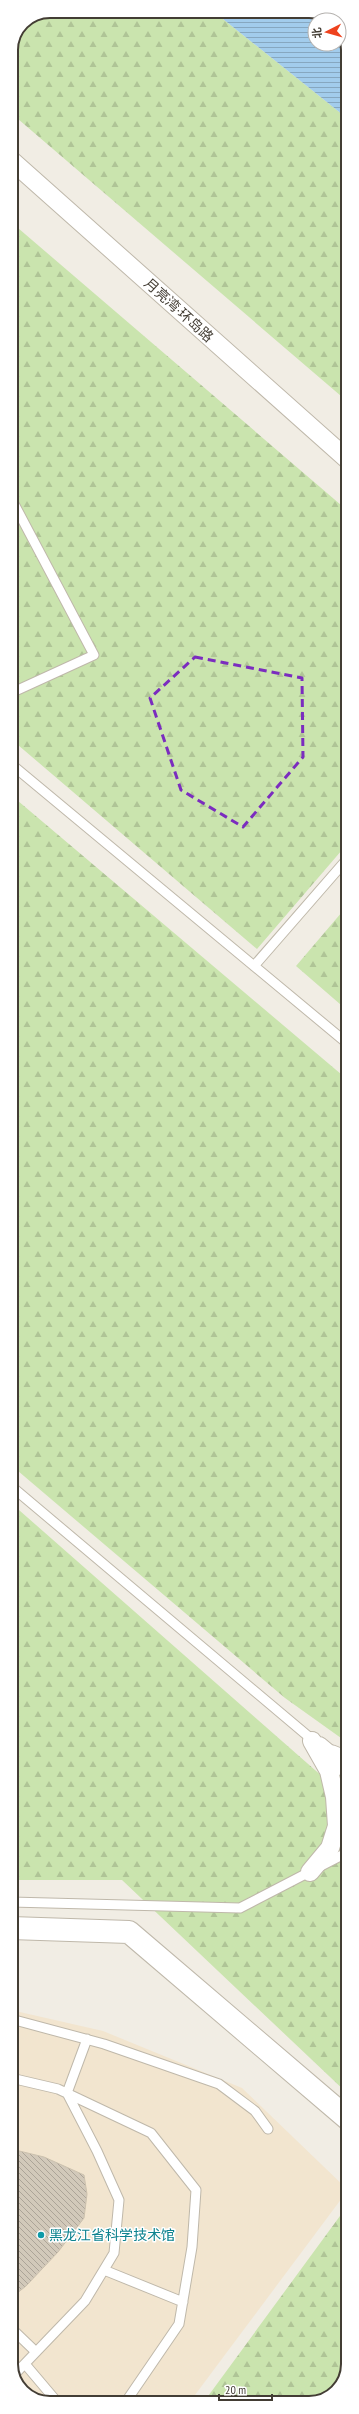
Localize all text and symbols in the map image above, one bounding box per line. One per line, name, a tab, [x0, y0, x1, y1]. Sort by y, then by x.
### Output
north arrow	[307, 12, 347, 52]
text: 北	[310, 27, 325, 39]
street label: 月亮湾·环岛路	[141, 274, 217, 346]
place label: 黑龙江省科学技术馆	[49, 2226, 175, 2244]
marker: 黑龙江省科学技术馆	[36, 2230, 46, 2240]
scale bar	[219, 2376, 272, 2402]
text: 20 m	[225, 2382, 246, 2397]

